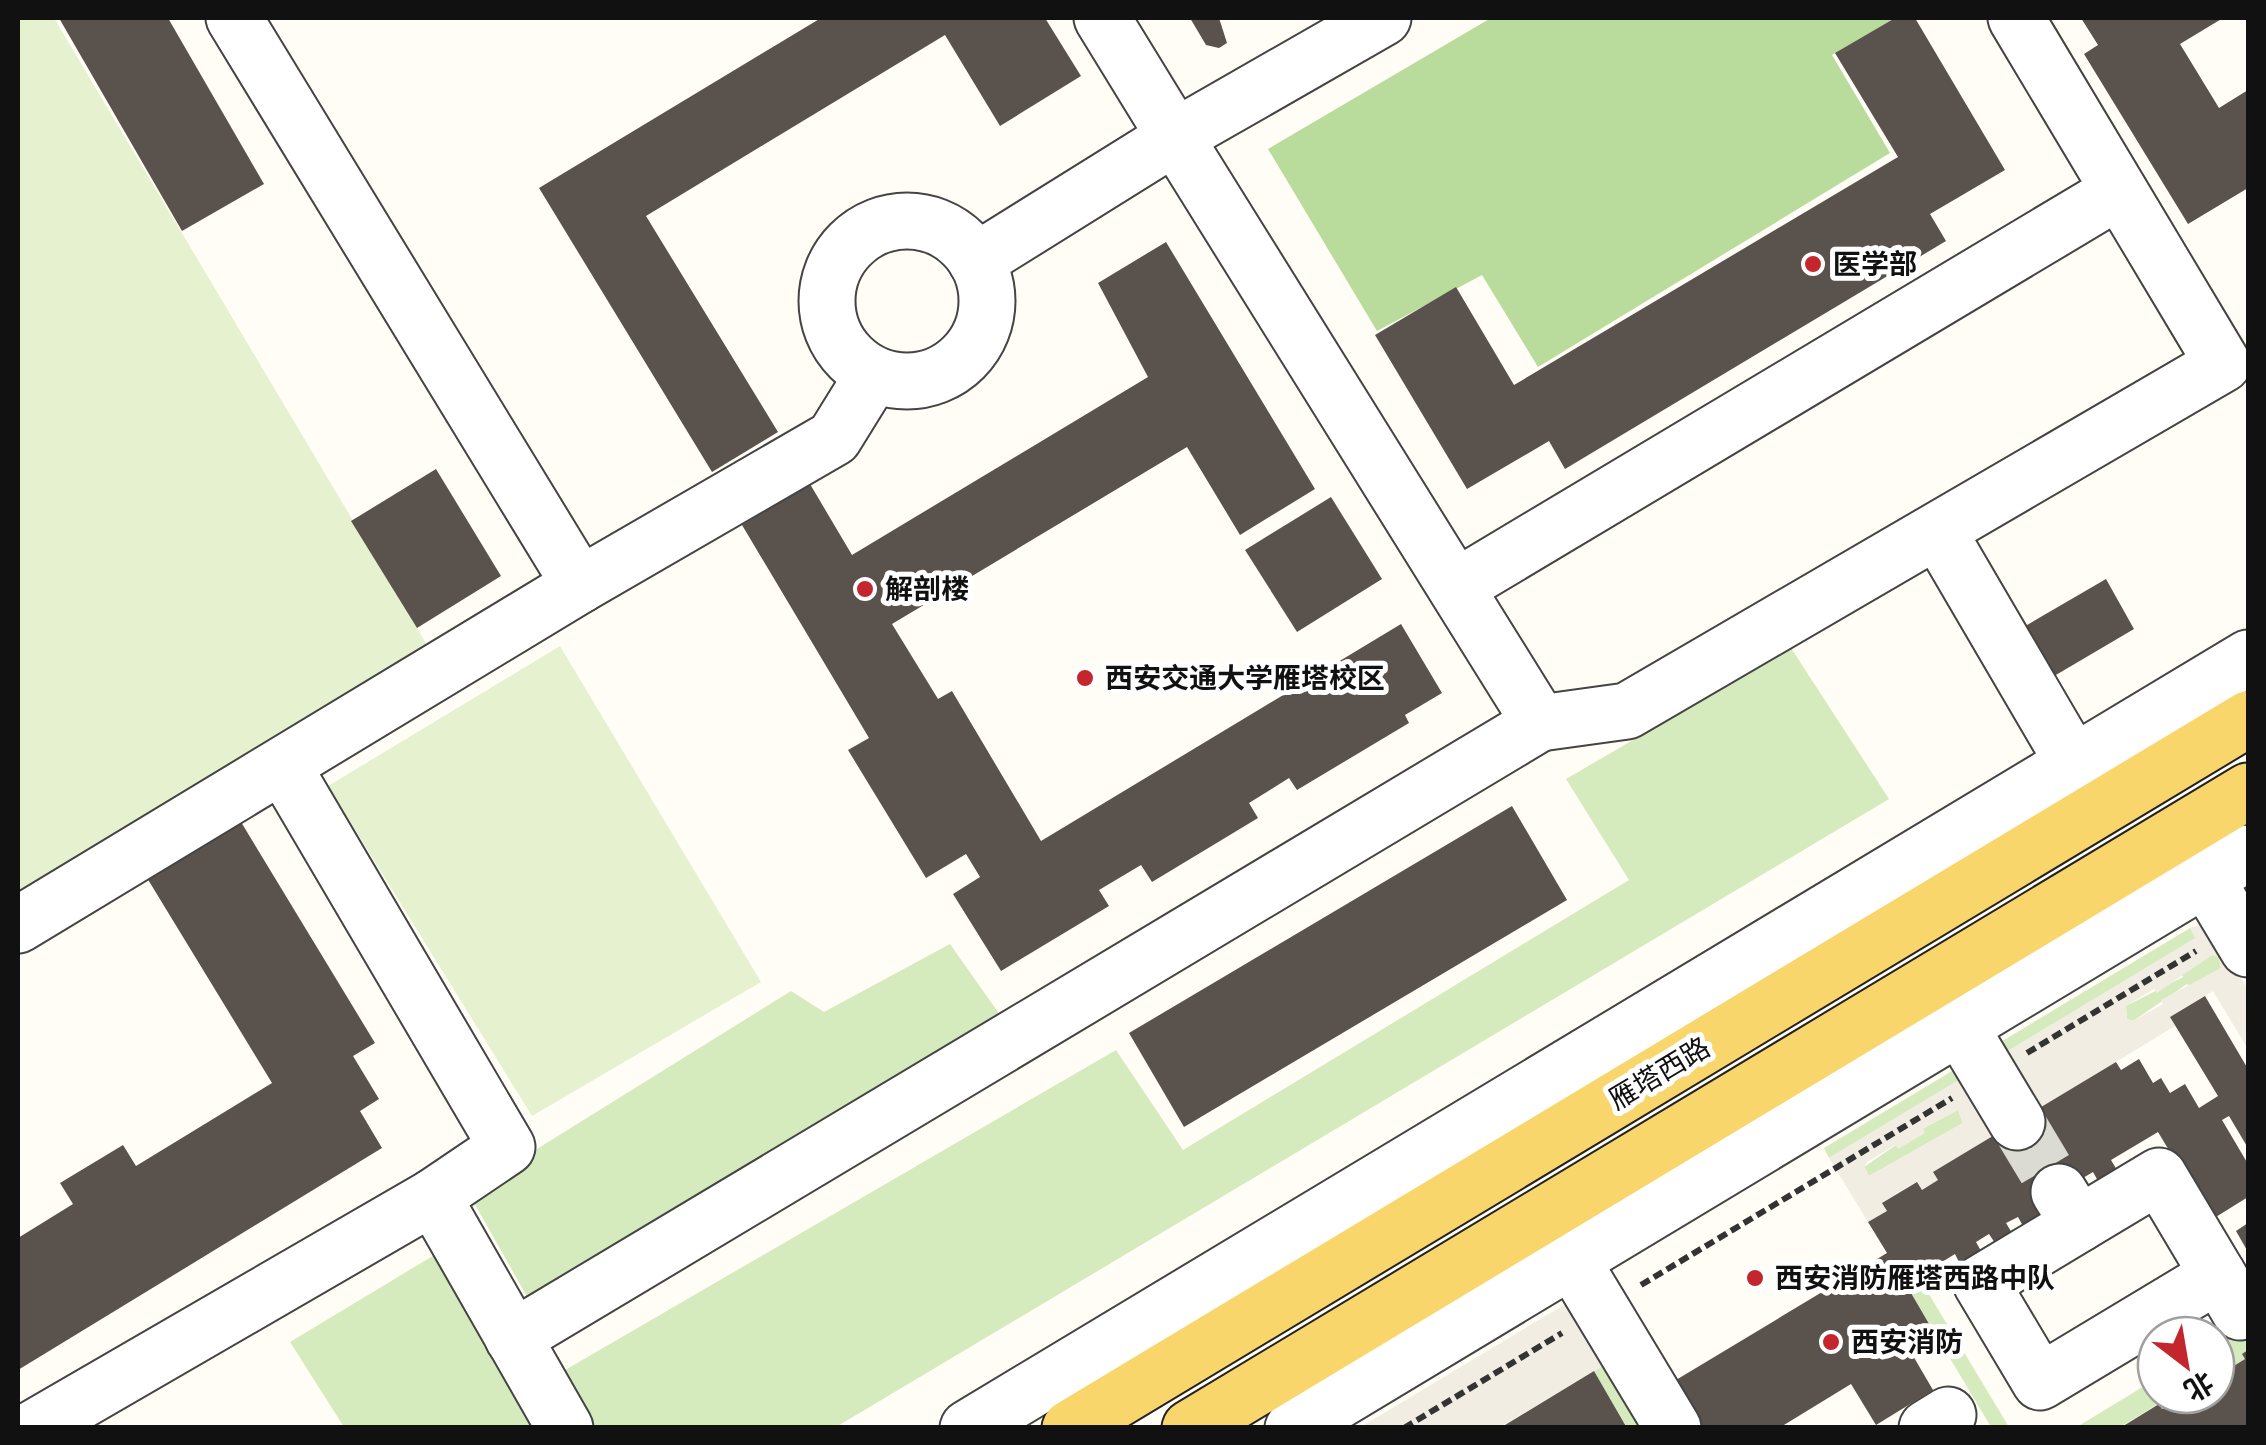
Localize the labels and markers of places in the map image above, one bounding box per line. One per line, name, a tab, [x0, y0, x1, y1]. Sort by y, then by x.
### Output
place label: 医学部	[1833, 242, 1917, 282]
marker: 医学部	[1802, 253, 1824, 275]
place label: 解剖楼	[885, 567, 969, 607]
marker: 解剖楼	[854, 578, 876, 600]
place label: 西安交通大学雁塔校区	[1105, 656, 1385, 696]
marker: 西安交通大学雁塔校区	[1074, 667, 1096, 689]
place label: 西安消防雁塔西路中队	[1775, 1256, 2055, 1296]
marker: 西安消防雁塔西路中队	[1744, 1267, 1766, 1289]
place label: 西安消防	[1851, 1320, 1963, 1360]
marker: 西安消防	[1820, 1331, 1842, 1353]

